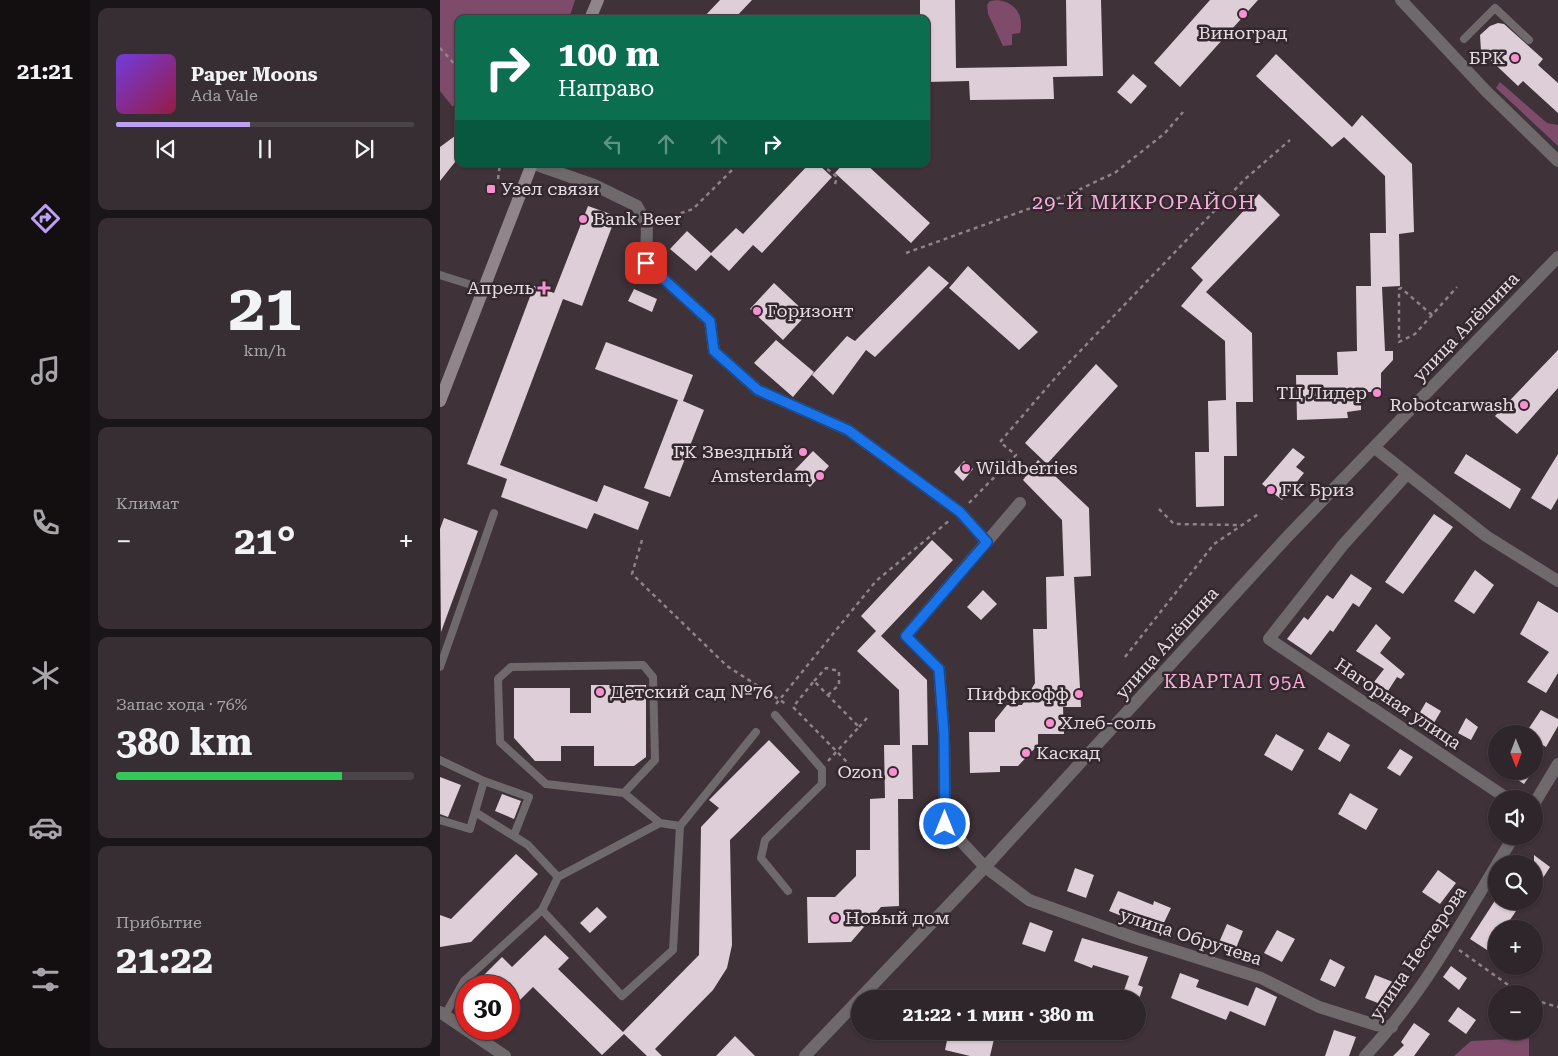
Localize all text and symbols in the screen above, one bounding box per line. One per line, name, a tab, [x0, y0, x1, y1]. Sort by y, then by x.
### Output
marker: Виноград	[1237, 8, 1249, 20]
place label: Виноград	[1199, 22, 1287, 43]
text: 100 m	[558, 34, 659, 75]
icon: right	[475, 35, 540, 100]
place label: БРК	[1469, 47, 1505, 68]
marker: БРК	[1509, 52, 1521, 64]
text: 21:21	[17, 59, 73, 84]
text: Paper Moons	[191, 63, 318, 86]
text: Направо	[558, 76, 654, 101]
text: Ada Vale	[191, 86, 258, 105]
icon: left	[599, 130, 627, 158]
icon: ahead	[652, 130, 680, 158]
icon: ahead	[705, 130, 733, 158]
icon: right	[758, 130, 786, 158]
icon: previous	[152, 135, 180, 163]
icon: pause	[251, 135, 279, 163]
icon: next	[350, 135, 378, 163]
place label: Узел связи	[501, 178, 599, 199]
marker: Узел связи	[485, 183, 497, 195]
district label: 29-Й МИКРОРАЙОН	[1032, 190, 1256, 214]
icon: directions	[28, 201, 63, 236]
place label: Bank Beer	[593, 208, 681, 229]
marker: Bank Beer	[577, 213, 589, 225]
pin	[625, 242, 667, 284]
icon: arrive	[632, 249, 660, 277]
street label: улица Алёшина	[1408, 268, 1523, 386]
text: 21	[229, 270, 301, 346]
place label: Апрель	[467, 277, 535, 298]
marker: Апрель	[538, 282, 550, 294]
place label: Горизонт	[767, 300, 854, 321]
marker: Горизонт	[751, 305, 763, 317]
text: km/h	[244, 341, 286, 360]
icon: music	[28, 353, 63, 388]
place label: ТЦ Лидер	[1276, 382, 1367, 403]
marker: ТЦ Лидер	[1371, 387, 1383, 399]
place label: Robotcarwash	[1389, 394, 1514, 415]
marker: Robotcarwash	[1518, 399, 1530, 411]
place label: ГК Звездный	[673, 441, 793, 462]
marker: ГК Звездный	[797, 446, 809, 458]
place label: Wildberries	[976, 457, 1078, 478]
marker: Wildberries	[960, 462, 972, 474]
place label: Amsterdam	[711, 465, 810, 486]
marker: Amsterdam	[814, 470, 826, 482]
place label: ГК Бриз	[1281, 479, 1354, 500]
marker: ГК Бриз	[1265, 484, 1277, 496]
text: Климат	[116, 494, 179, 513]
icon: phone	[28, 505, 63, 540]
text: 21°	[234, 519, 296, 563]
text: −	[116, 525, 132, 558]
text: +	[398, 525, 414, 558]
street label: улица Алёшина	[1111, 582, 1223, 703]
street label: Нагорная улица	[1331, 654, 1466, 754]
icon: climate	[28, 658, 63, 693]
district label: КВАРТАЛ 95А	[1163, 670, 1307, 693]
place label: Детский сад №76	[610, 681, 773, 702]
place label: Пиффкофф	[967, 683, 1069, 704]
marker: Детский сад №76	[594, 686, 606, 698]
marker: Пиффкофф	[1073, 688, 1085, 700]
text: Запас хода · 76%	[116, 695, 247, 714]
place label: Хлеб-соль	[1060, 712, 1156, 733]
marker: Хлеб-соль	[1044, 717, 1056, 729]
text: 380 km	[116, 720, 252, 764]
north arrow	[1488, 725, 1542, 780]
map controls	[1488, 725, 1543, 1040]
place label: Каскад	[1036, 742, 1100, 763]
marker: Каскад	[1020, 747, 1032, 759]
place label: Ozon	[838, 761, 883, 782]
marker: Ozon	[887, 766, 899, 778]
button: sound	[1488, 790, 1543, 845]
position arrow	[918, 797, 970, 849]
icon: car	[28, 810, 63, 845]
button: search	[1488, 855, 1543, 910]
street label: улица Нестерова	[1365, 882, 1470, 1024]
street label: улица Обручева	[1118, 904, 1265, 969]
place label: Новый дом	[845, 907, 950, 928]
marker: Новый дом	[829, 912, 841, 924]
text: Прибытие	[116, 913, 202, 932]
button: +	[1488, 920, 1543, 975]
text: 21:22	[116, 938, 213, 982]
icon: filters	[28, 962, 63, 997]
speed limit sign: 30	[455, 975, 520, 1040]
button: −	[1488, 985, 1543, 1040]
text: 21:22 · 1 мин · 380 m	[903, 1003, 1094, 1026]

